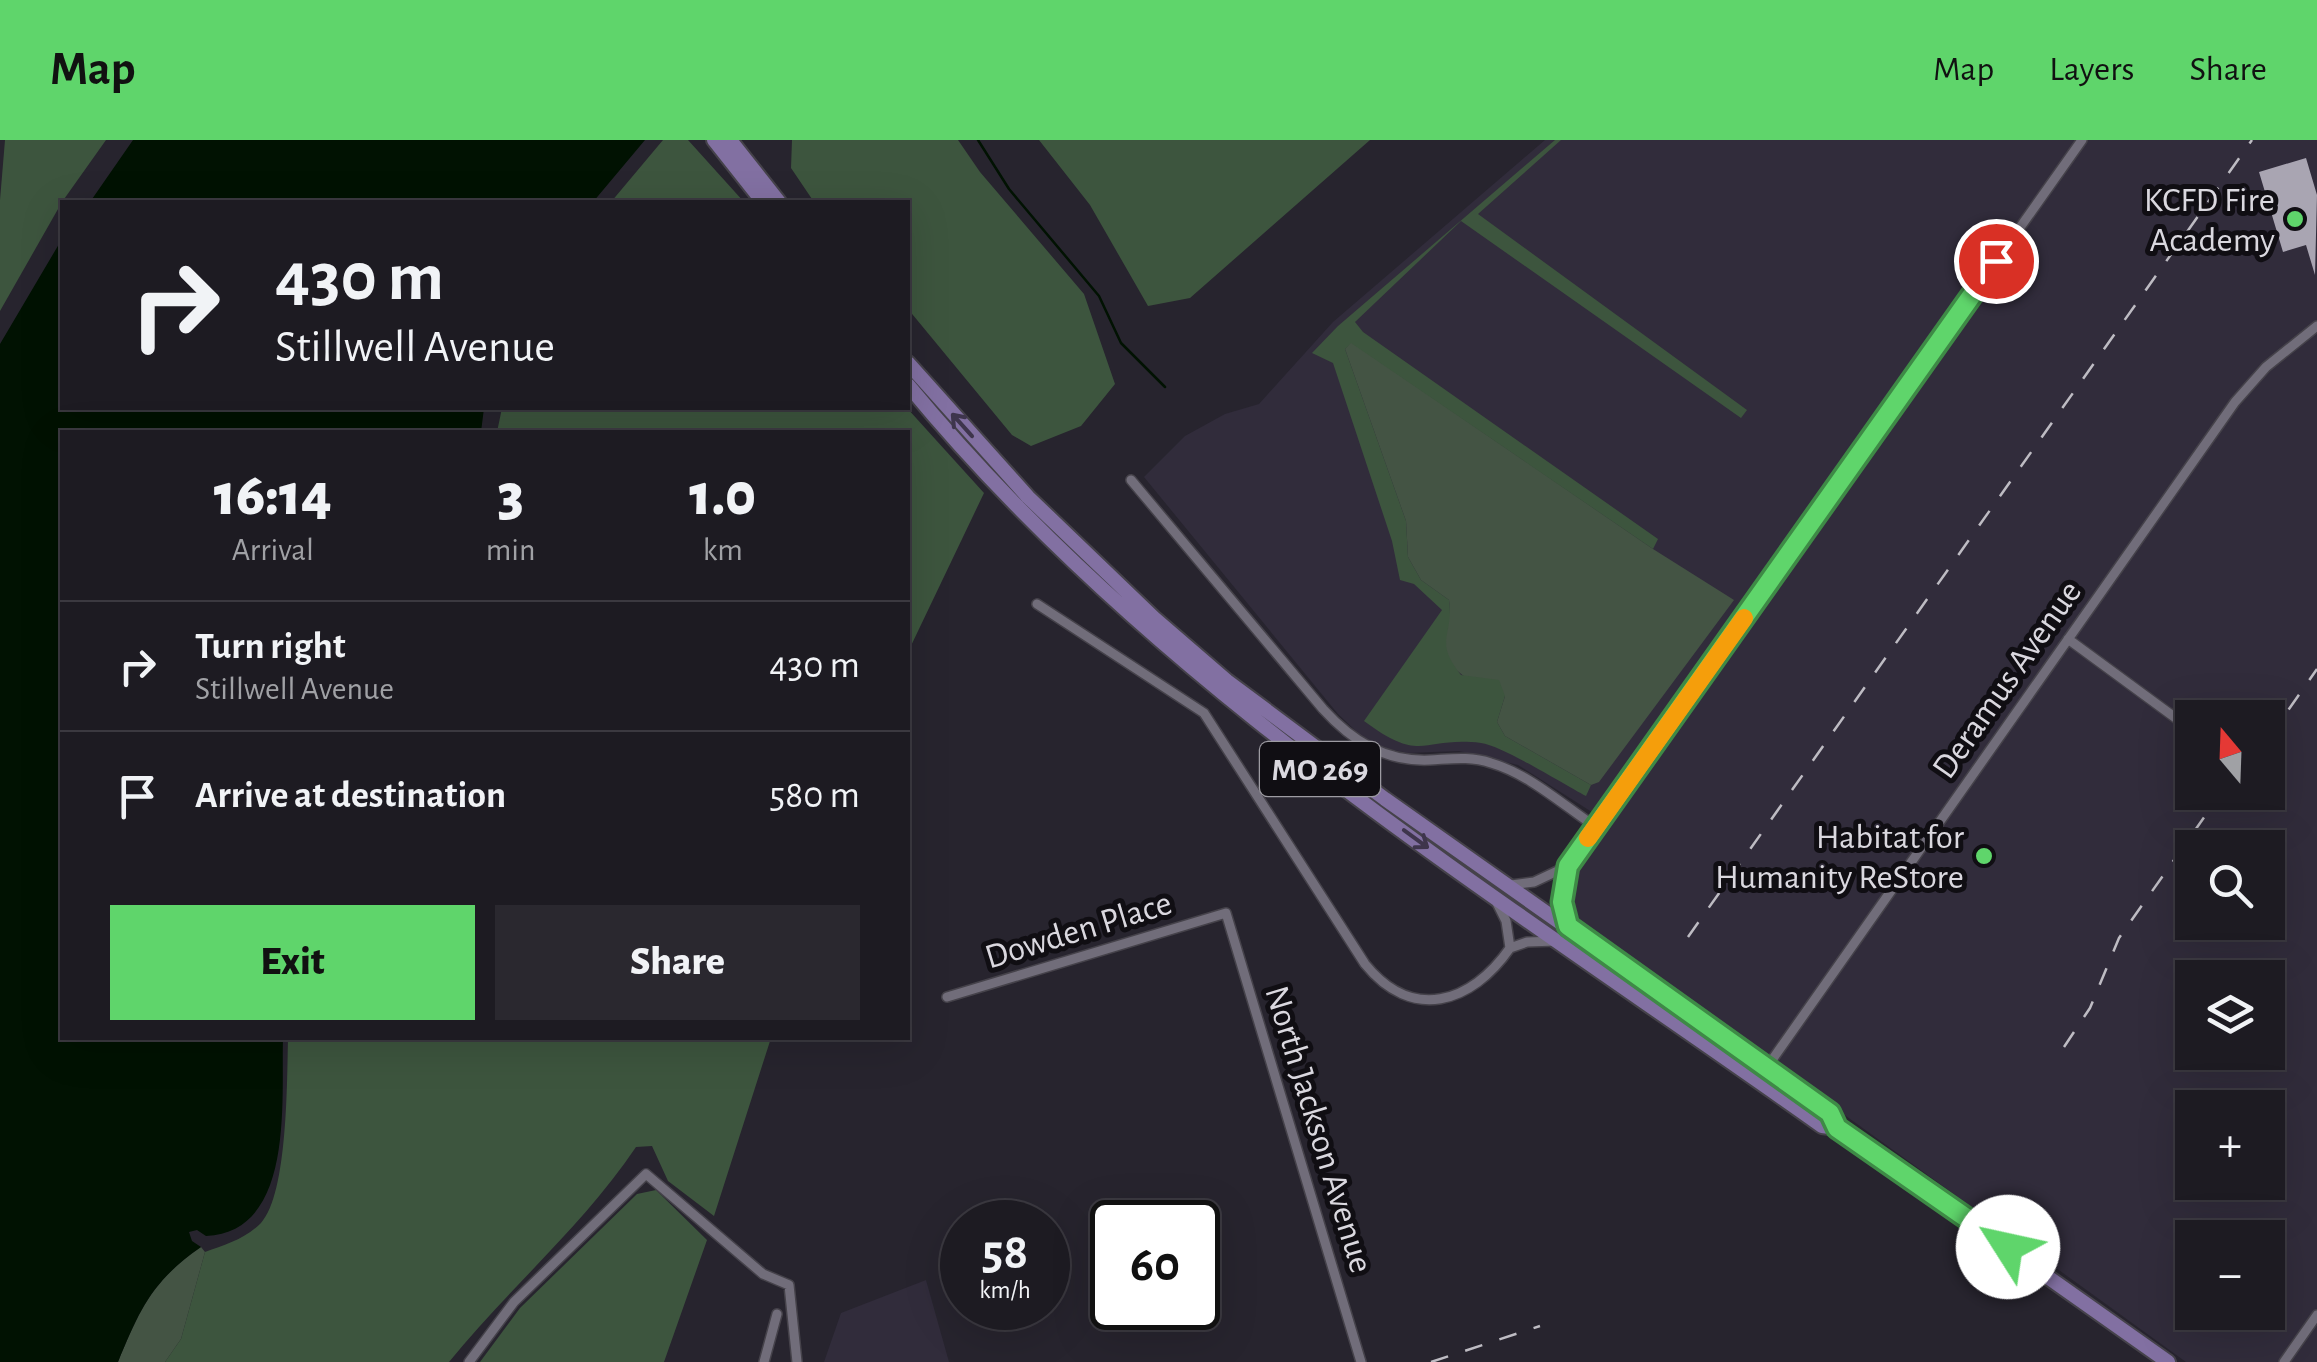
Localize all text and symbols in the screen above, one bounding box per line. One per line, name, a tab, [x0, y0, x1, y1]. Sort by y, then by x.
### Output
text: Map	[50, 46, 136, 94]
text: Map	[1933, 52, 1994, 87]
text: Layers	[2049, 52, 2134, 87]
text: Share	[2189, 52, 2267, 87]
place label: KCFD Fire Academy	[2144, 183, 2275, 258]
marker: KCFD Fire Academy	[2284, 208, 2306, 230]
pin	[1954, 219, 2039, 304]
icon: arrive	[1969, 234, 2024, 289]
icon: right	[110, 240, 240, 370]
text: 430 m	[275, 243, 444, 313]
text: Stillwell Avenue	[275, 325, 555, 370]
one-way arrow	[951, 413, 974, 438]
text: 16:14	[214, 466, 332, 526]
text: 3	[497, 466, 524, 526]
text: 1.0	[689, 466, 756, 526]
text: Arrival	[232, 534, 314, 566]
text: min	[486, 534, 536, 566]
text: km	[703, 534, 743, 566]
street label: Deramus Avenue	[1926, 575, 2088, 785]
text: Turn right	[195, 628, 345, 666]
icon: right	[110, 639, 165, 694]
text: 430 m	[769, 647, 860, 685]
text: Stillwell Avenue	[195, 673, 394, 705]
north arrow	[2175, 700, 2285, 810]
map controls	[2175, 700, 2285, 1330]
road number: MO 269	[1260, 742, 1380, 796]
icon: arrive	[110, 769, 165, 824]
text: Arrive at destination	[195, 777, 506, 815]
text: 580 m	[769, 777, 860, 815]
place label: Habitat for Humanity ReStore	[1715, 820, 1965, 895]
one-way arrow	[1402, 828, 1429, 849]
button: search	[2175, 830, 2285, 940]
marker: Habitat for Humanity ReStore	[1973, 845, 1995, 867]
street label: Dowden Place	[981, 885, 1176, 975]
button: Exit	[110, 905, 475, 1020]
button: Share	[495, 905, 860, 1020]
button: layers	[2175, 960, 2285, 1070]
street label: North Jackson Avenue	[1258, 982, 1379, 1277]
button: +	[2175, 1090, 2285, 1200]
position arrow	[1956, 1195, 2060, 1299]
speed limit sign: 60	[1090, 1200, 1220, 1330]
button: −	[2175, 1220, 2285, 1330]
text: 58	[982, 1228, 1028, 1278]
text: km/h	[979, 1278, 1031, 1303]

